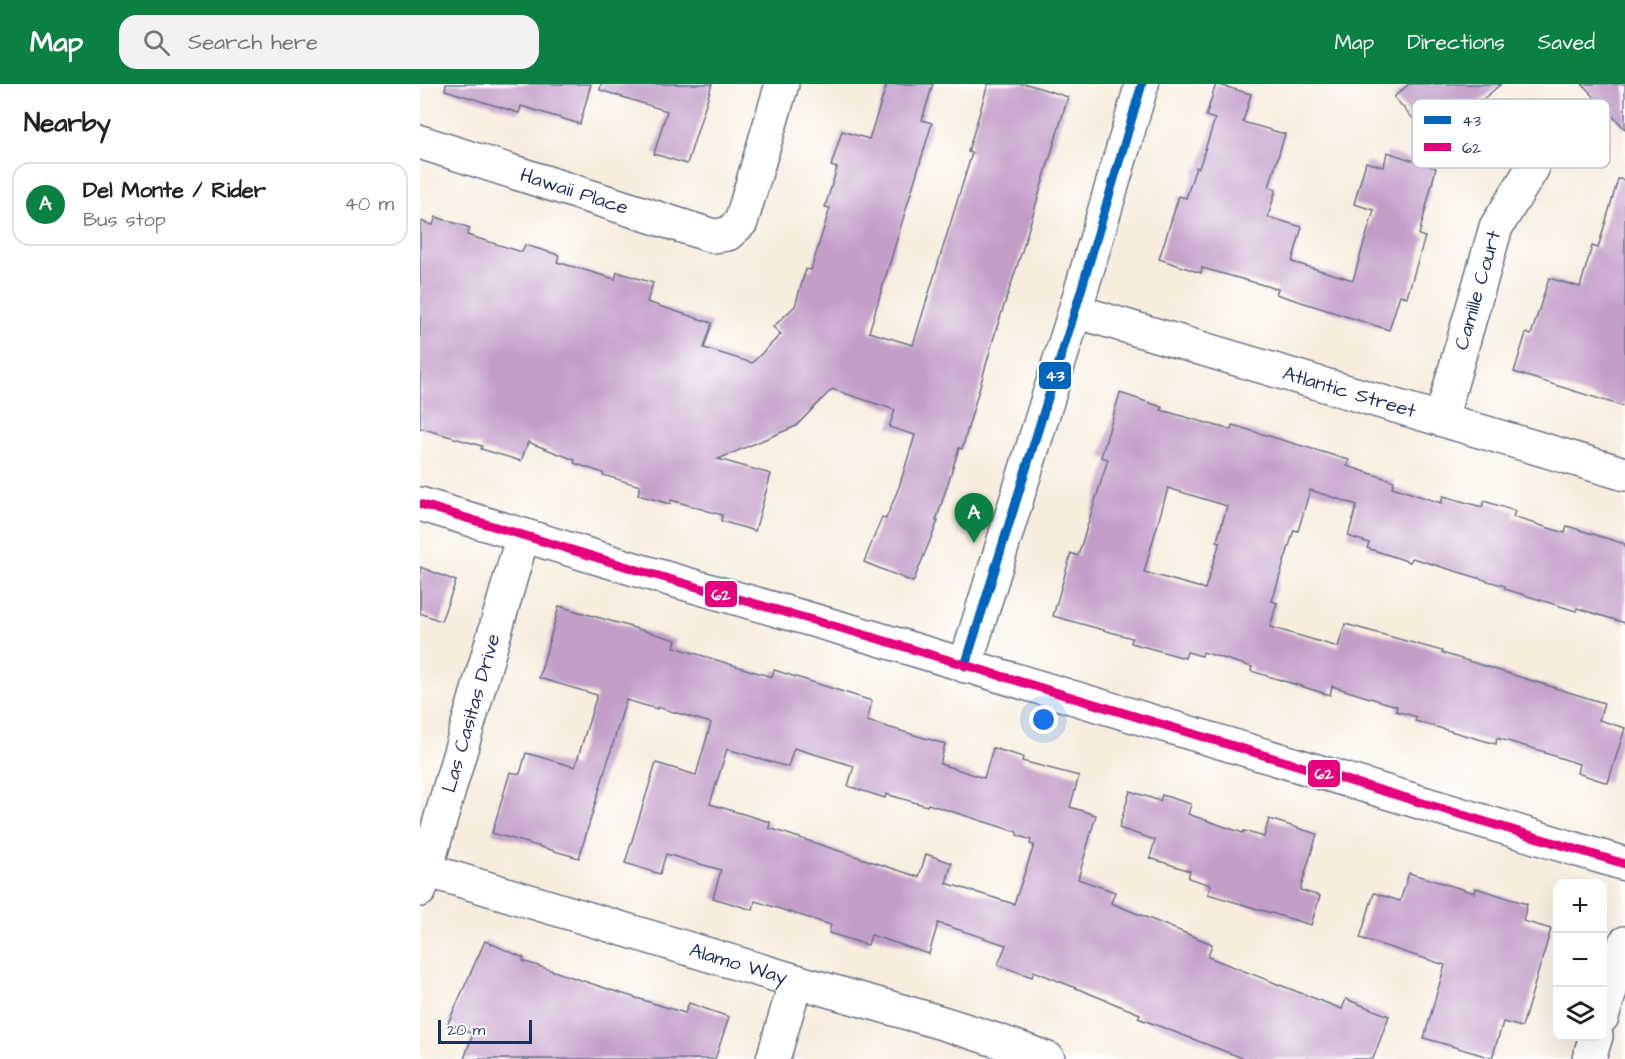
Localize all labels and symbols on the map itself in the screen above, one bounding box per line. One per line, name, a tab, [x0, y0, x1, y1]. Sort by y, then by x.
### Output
legend	[1412, 99, 1610, 168]
text: 43	[1462, 110, 1481, 132]
text: 62	[1462, 137, 1481, 159]
street label: Hawaii Place	[516, 161, 632, 222]
street label: Camille Court	[1448, 227, 1508, 353]
street label: Atlantic Street	[1279, 359, 1419, 425]
line badge: 43	[1038, 361, 1072, 390]
text: 43	[1045, 365, 1065, 387]
pin: A	[954, 494, 994, 543]
line badge: 62	[704, 580, 738, 608]
text: 62	[711, 584, 731, 606]
street label: Las Casitas Drive	[435, 630, 508, 796]
your location	[1029, 705, 1058, 734]
line badge: 62	[1307, 759, 1341, 788]
text: 62	[1314, 763, 1334, 785]
street label: Alamo Way	[686, 936, 791, 993]
scale bar	[438, 1017, 532, 1044]

